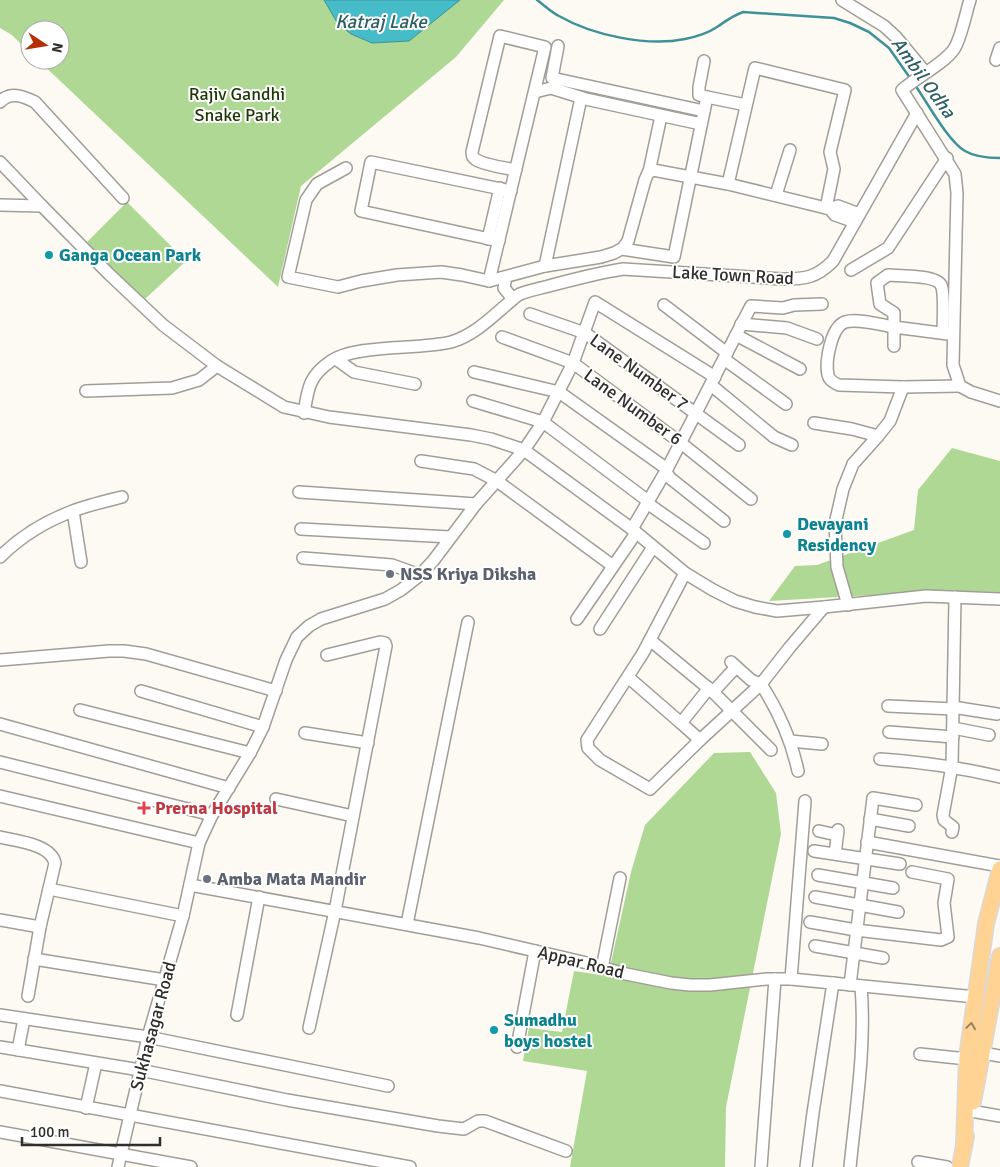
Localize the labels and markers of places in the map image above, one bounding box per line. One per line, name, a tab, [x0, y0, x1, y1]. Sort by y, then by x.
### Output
place label: Ganga Ocean Park	[59, 244, 202, 266]
marker: Ganga Ocean Park	[43, 249, 55, 261]
place label: Devayani Residency	[797, 513, 876, 556]
marker: Devayani Residency	[781, 528, 793, 540]
place label: NSS Kriya Diksha	[400, 563, 536, 585]
marker: NSS Kriya Diksha	[384, 568, 396, 580]
place label: Prerna Hospital	[155, 797, 278, 819]
marker: Prerna Hospital	[137, 801, 151, 815]
place label: Amba Mata Mandir	[217, 868, 367, 890]
marker: Amba Mata Mandir	[201, 873, 213, 885]
place label: Sumadhu boys hostel	[504, 1009, 592, 1052]
marker: Sumadhu boys hostel	[488, 1024, 500, 1036]

